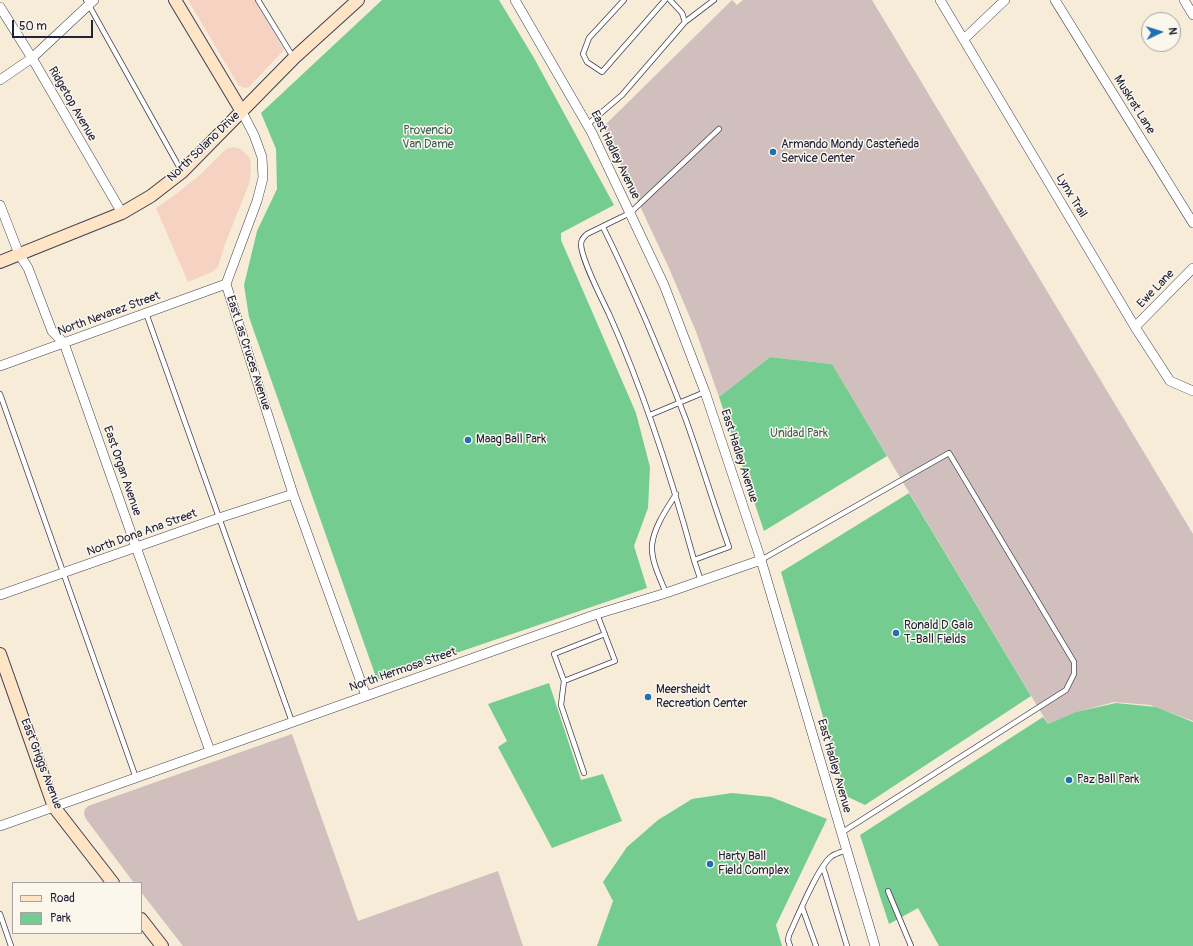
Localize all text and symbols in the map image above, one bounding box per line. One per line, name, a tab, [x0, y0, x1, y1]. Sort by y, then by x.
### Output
scale bar	[14, 12, 95, 38]
north arrow	[1141, 12, 1181, 52]
text: 50 m	[19, 19, 47, 34]
text: N	[1166, 27, 1179, 35]
street label: Ridgetop Avenue	[45, 64, 99, 144]
street label: Muskrat Lane	[1110, 73, 1158, 137]
street label: East Hadley Avenue	[587, 108, 643, 202]
street label: North Solano Drive	[165, 109, 243, 185]
park label: Provencio Van Dame	[402, 124, 454, 152]
place label: Armando Mondy Casteñeda Service Center	[781, 138, 919, 166]
marker: Armando Mondy Casteñeda Service Center	[768, 147, 778, 157]
street label: Lynx Trail	[1052, 172, 1090, 220]
street label: Ewe Lane	[1134, 267, 1178, 311]
street label: North Nevarez Street	[56, 289, 162, 339]
street label: East Las Cruces Avenue	[223, 294, 273, 412]
street label: East Hadley Avenue	[717, 408, 761, 504]
street label: East Organ Avenue	[100, 424, 144, 518]
park label: Unidad Park	[770, 427, 828, 441]
place label: Maag Ball Park	[476, 433, 546, 447]
marker: Maag Ball Park	[463, 435, 473, 445]
street label: North Dona Ana Street	[85, 506, 199, 560]
place label: Ronald D Gala T-Ball Fields	[904, 619, 973, 647]
marker: Ronald D Gala T-Ball Fields	[891, 628, 901, 638]
street label: North Hermosa Street	[348, 645, 458, 695]
place label: Meersheidt Recreation Center	[656, 683, 748, 711]
marker: Meersheidt Recreation Center	[643, 692, 653, 702]
street label: East Griggs Avenue	[17, 717, 65, 811]
street label: East Hadley Avenue	[814, 717, 854, 815]
place label: Paz Ball Park	[1077, 773, 1139, 787]
marker: Paz Ball Park	[1064, 775, 1074, 785]
place label: Harty Ball Field Complex	[718, 850, 789, 878]
marker: Harty Ball Field Complex	[705, 859, 715, 869]
legend	[12, 882, 142, 934]
text: Road	[50, 891, 75, 906]
text: Park	[50, 911, 71, 926]

